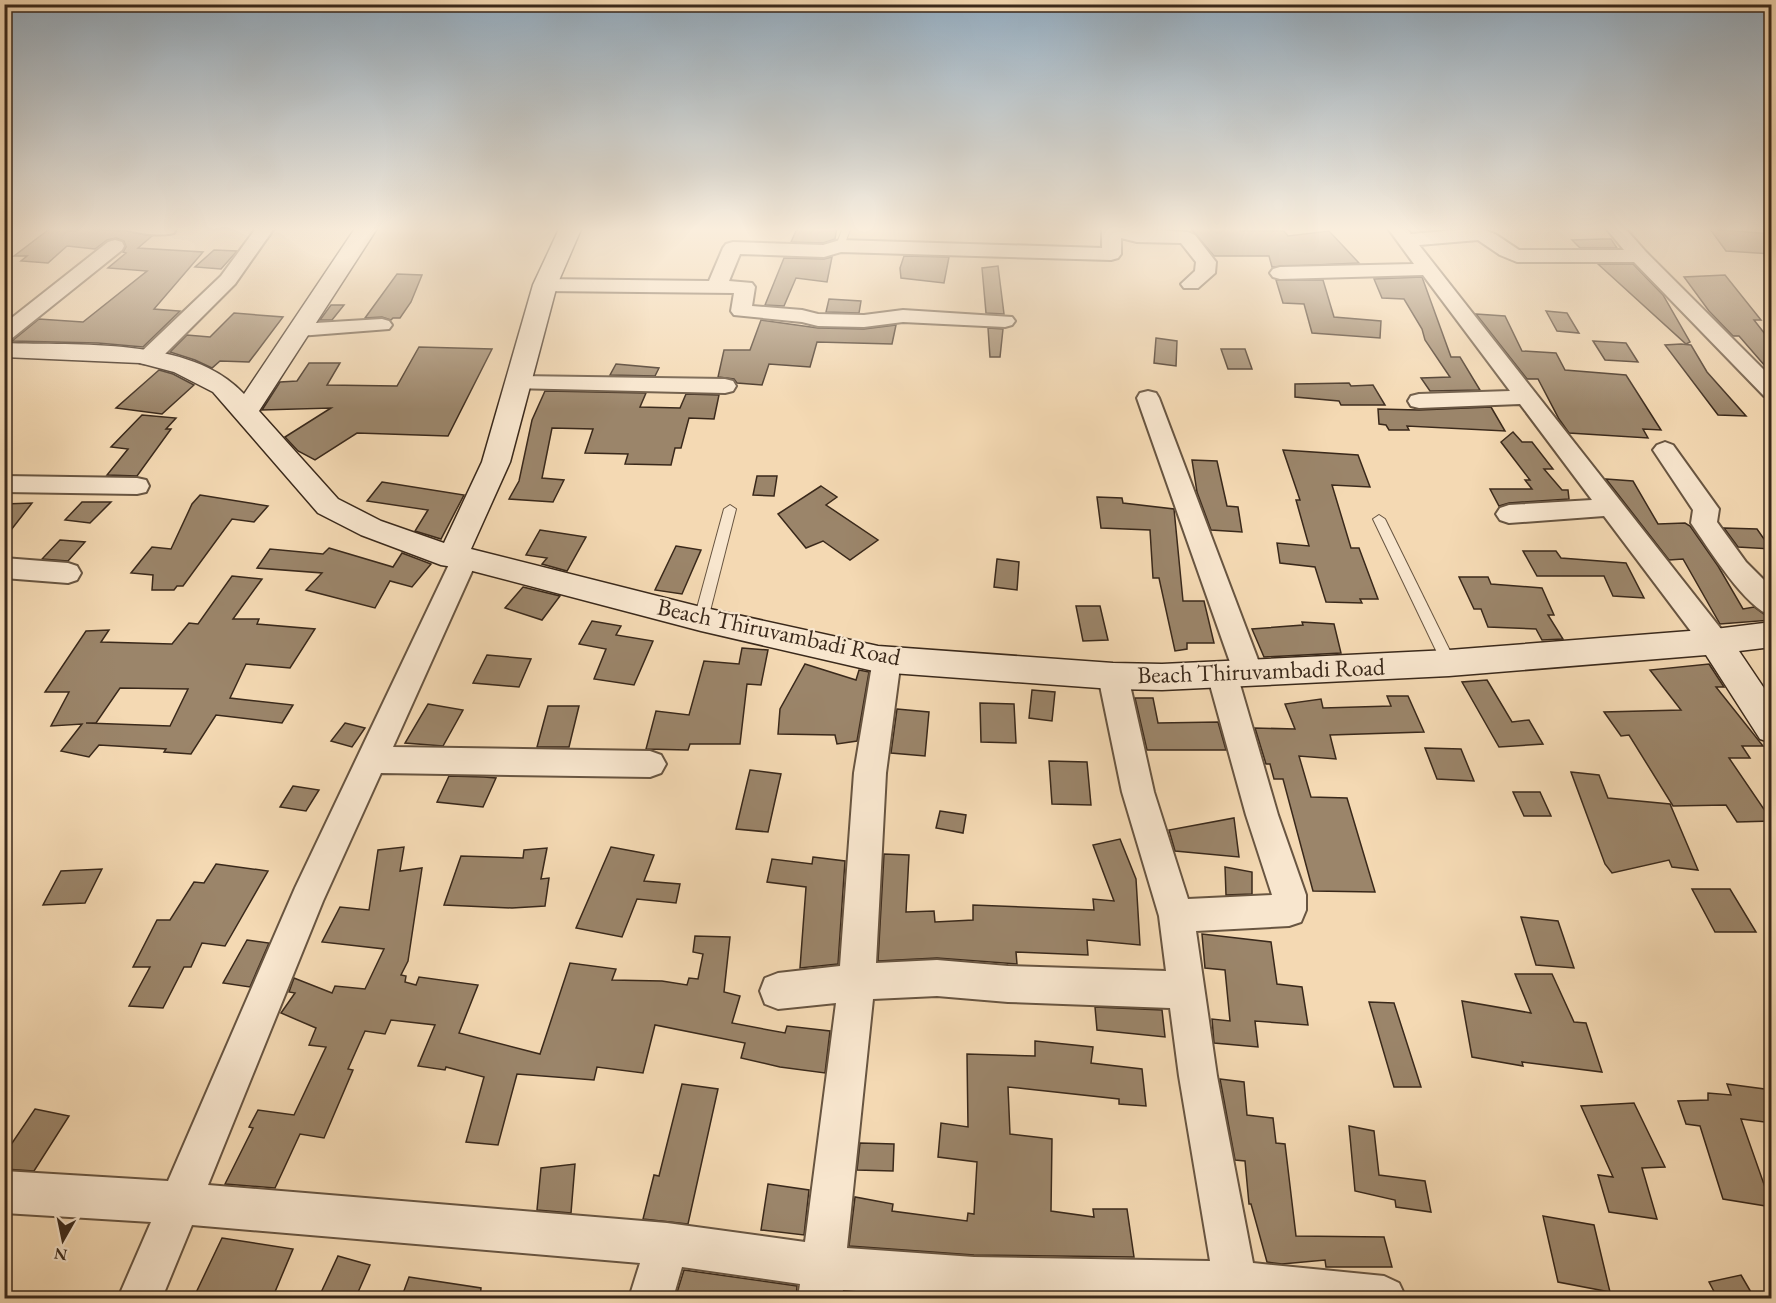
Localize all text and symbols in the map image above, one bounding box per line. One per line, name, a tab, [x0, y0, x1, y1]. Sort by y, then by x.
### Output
street label: Beach Thiruvambadi Road	[655, 591, 904, 673]
street label: Beach Thiruvambadi Road	[1137, 651, 1386, 690]
north arrow	[33, 1210, 93, 1270]
text: N	[53, 1243, 69, 1266]

